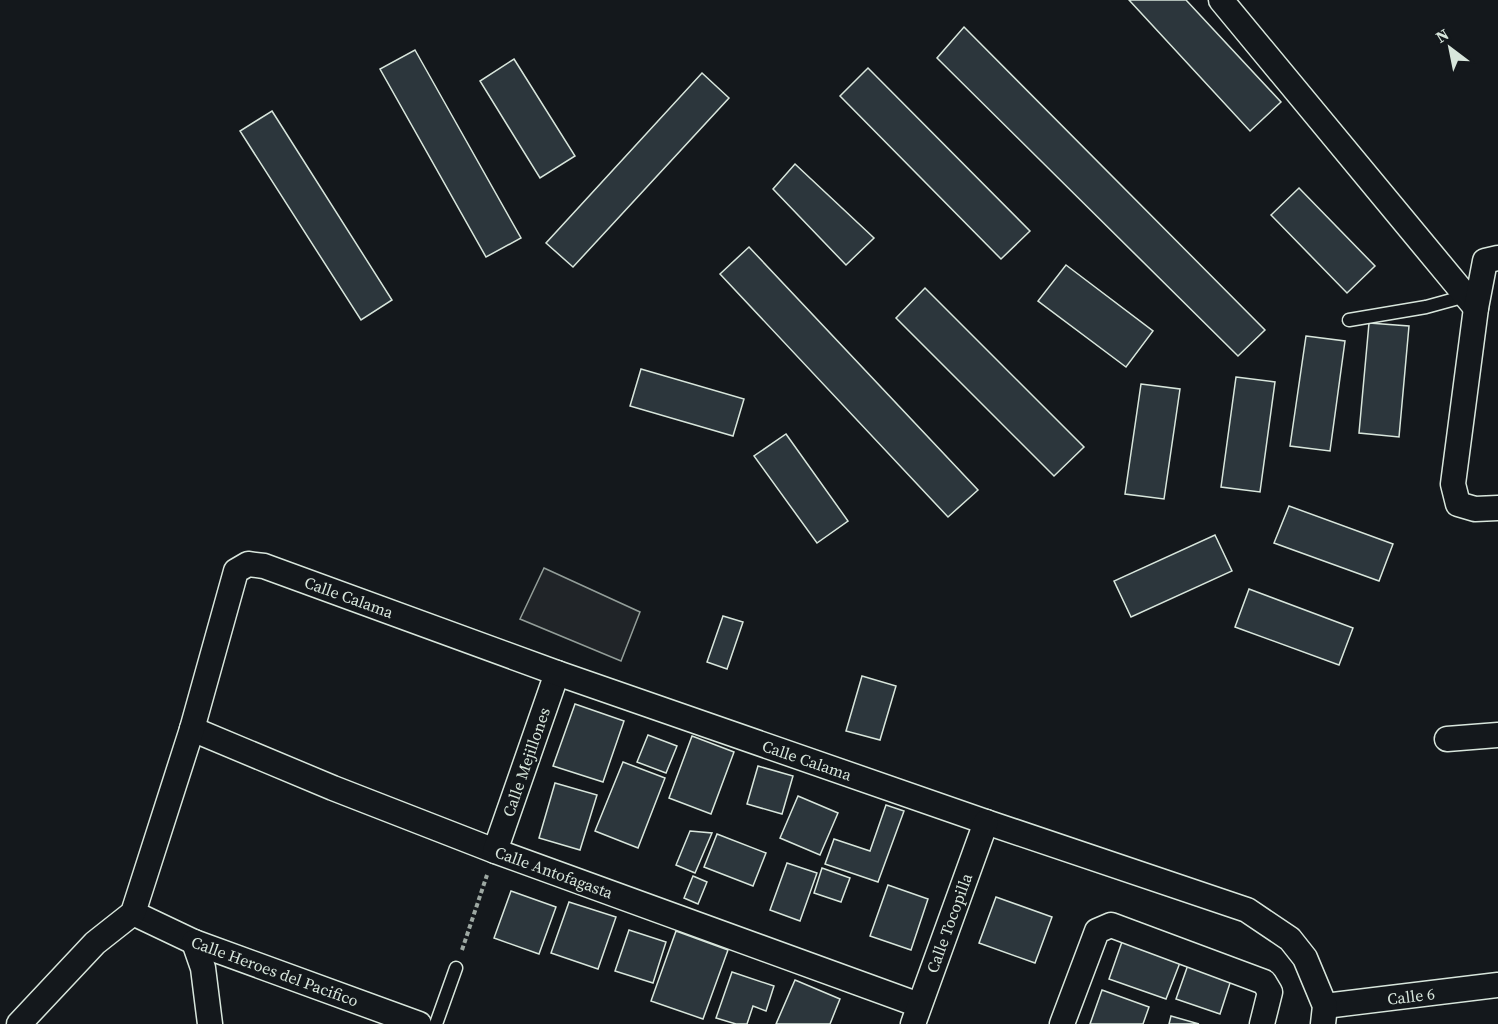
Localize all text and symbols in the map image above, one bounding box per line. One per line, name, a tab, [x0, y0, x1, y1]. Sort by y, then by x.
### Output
north arrow	[1420, 18, 1480, 78]
text: N	[1431, 23, 1453, 48]
street label: Calle Calama	[301, 571, 397, 624]
street label: Calle Mejillones	[497, 704, 555, 820]
street label: Calle Calama	[759, 734, 855, 786]
street label: Calle Antofagasta	[492, 840, 617, 904]
street label: Calle Tocopilla	[921, 869, 978, 976]
street label: Calle Heroes del Pacifico	[188, 931, 362, 1012]
street label: Calle 6	[1386, 982, 1436, 1010]

